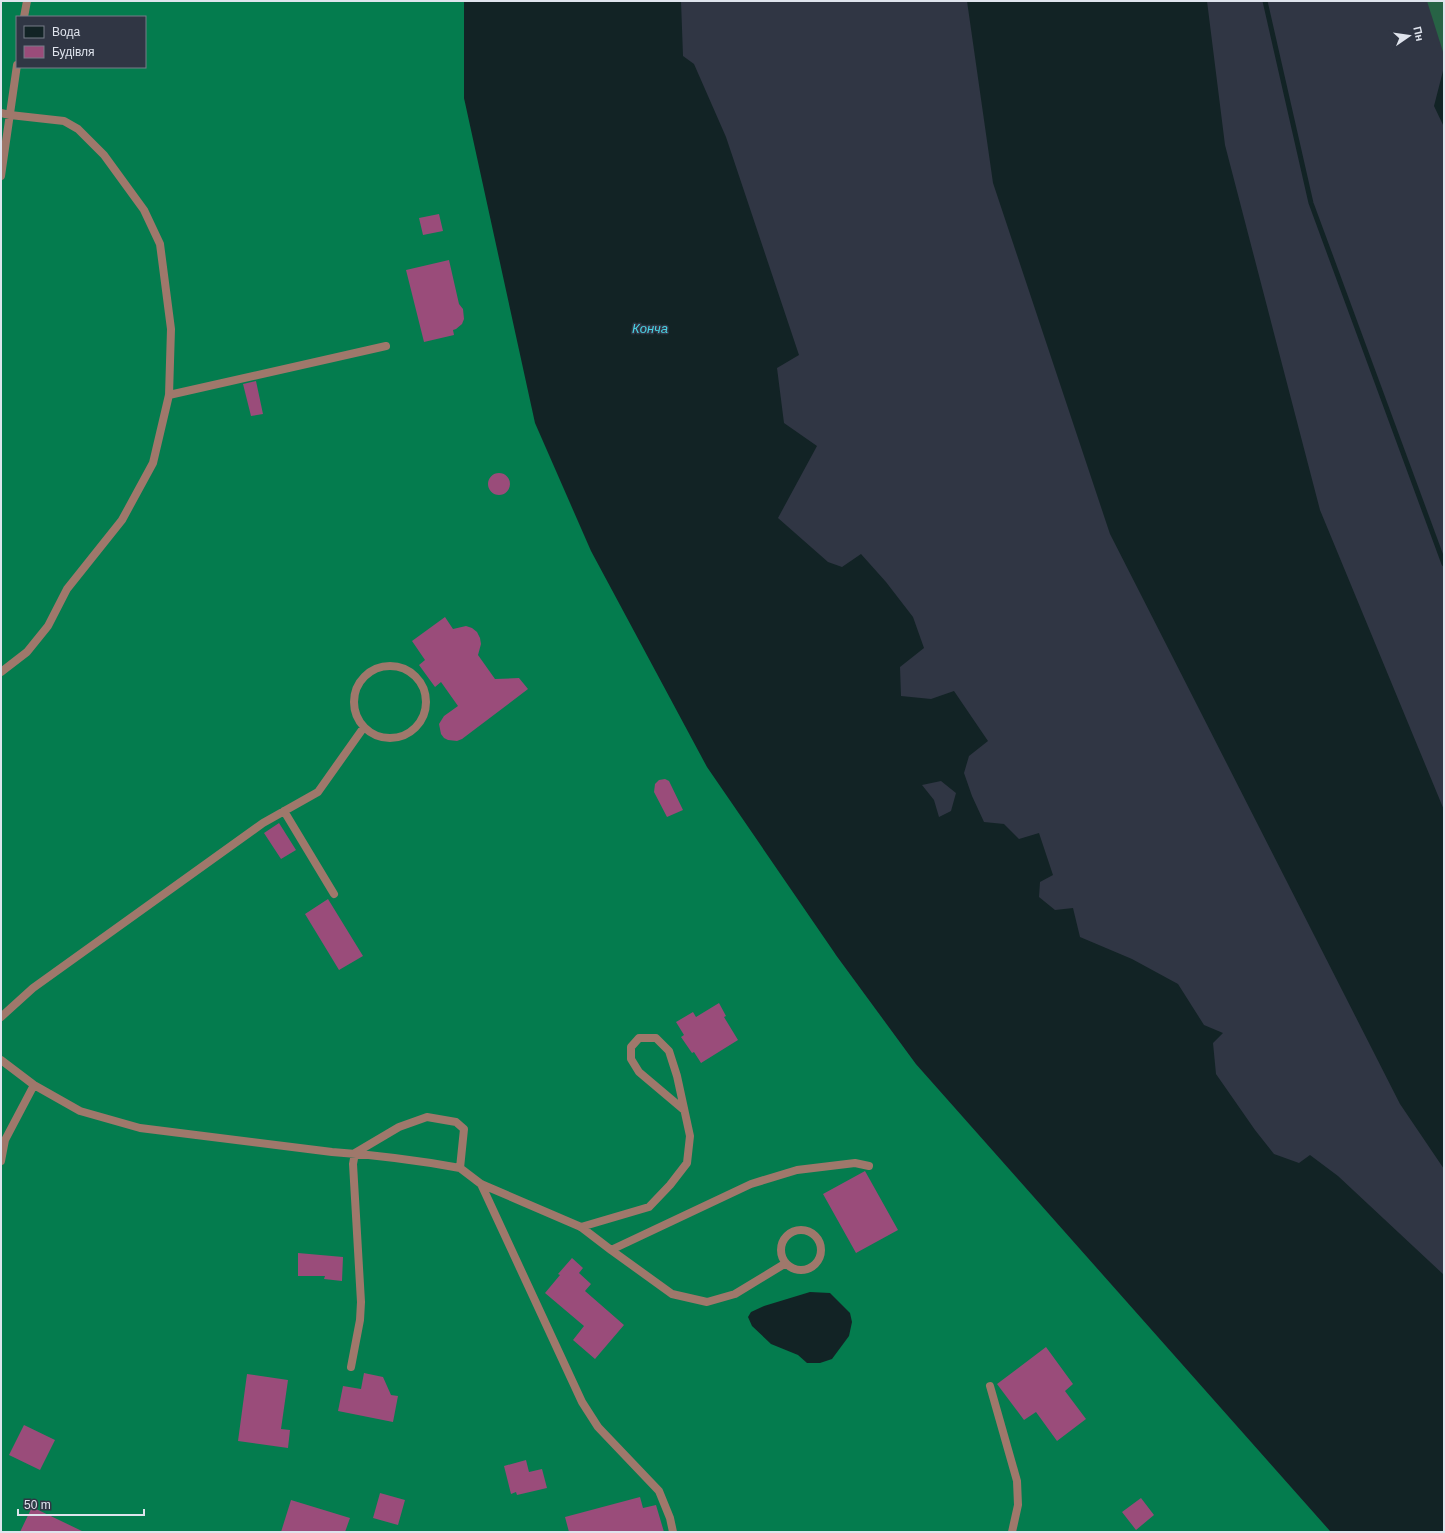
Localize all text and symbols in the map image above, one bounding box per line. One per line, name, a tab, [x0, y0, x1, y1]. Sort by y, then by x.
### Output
legend	[16, 16, 146, 68]
north arrow	[1389, 16, 1429, 56]
text: Вода	[52, 25, 80, 39]
text: Пн	[1411, 25, 1426, 42]
text: Будівля	[52, 45, 94, 59]
water label: Конча	[632, 321, 668, 336]
scale bar	[18, 1491, 144, 1517]
text: 50 m	[24, 1498, 51, 1512]

